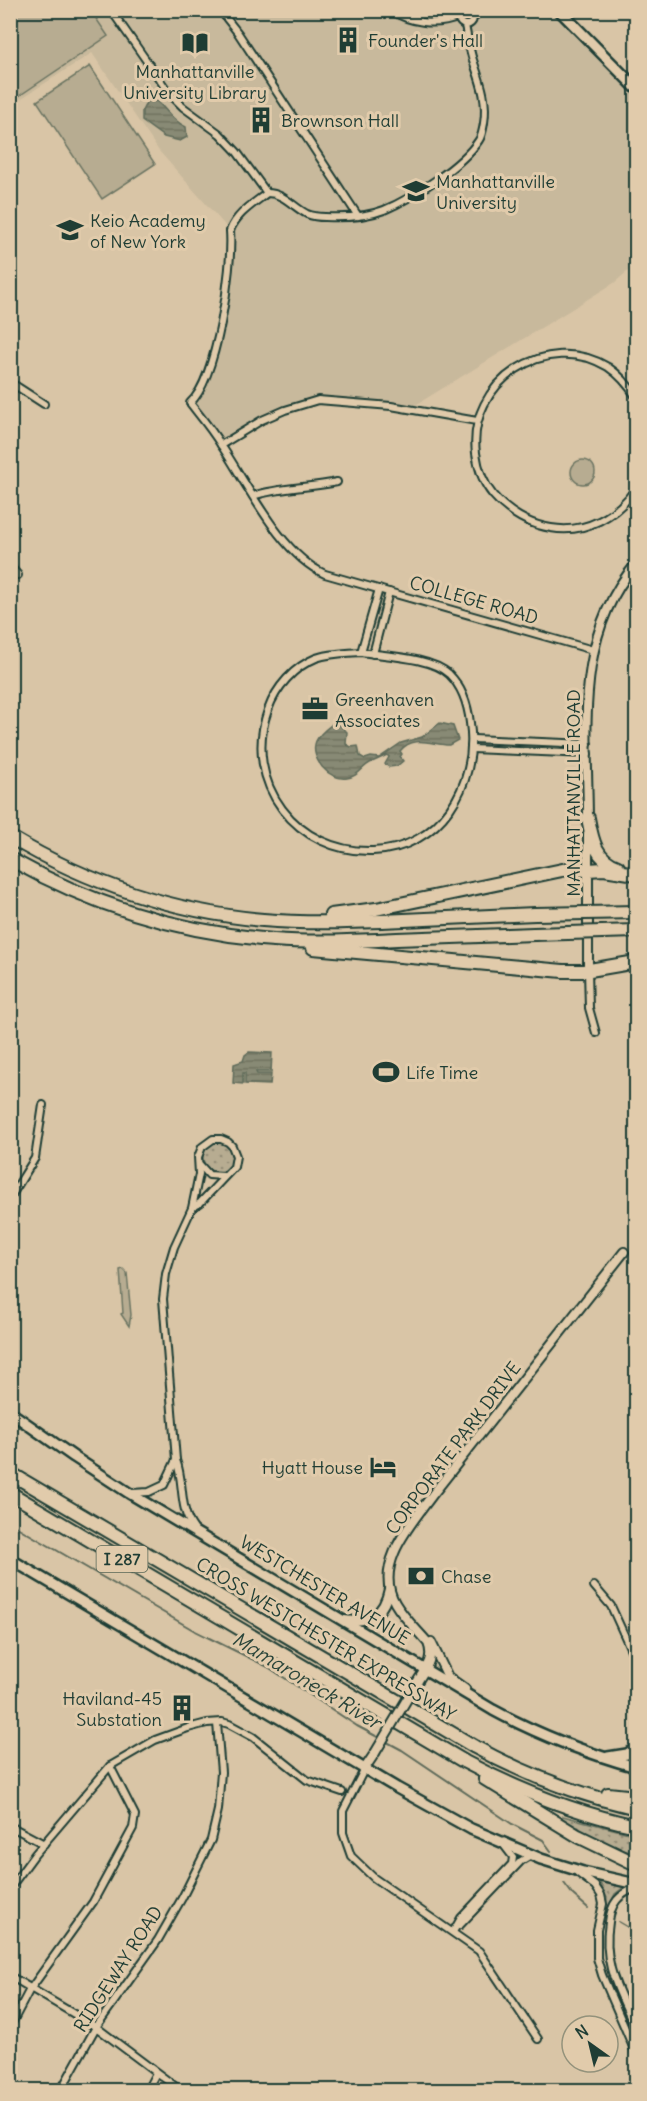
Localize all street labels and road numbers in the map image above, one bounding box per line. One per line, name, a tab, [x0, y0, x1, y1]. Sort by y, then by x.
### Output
street label: COLLEGE ROAD	[407, 571, 541, 629]
street label: MANHATTANVILLE ROAD	[562, 689, 585, 897]
street label: CORPORATE PARK DRIVE	[380, 1357, 526, 1539]
street label: WESTCHESTER AVENUE	[236, 1530, 414, 1650]
road number: I 287	[96, 1546, 148, 1572]
street label: CROSS WESTCHESTER EXPRESSWAY	[192, 1552, 460, 1726]
street label: RIDGEWAY ROAD	[69, 1901, 167, 2037]

